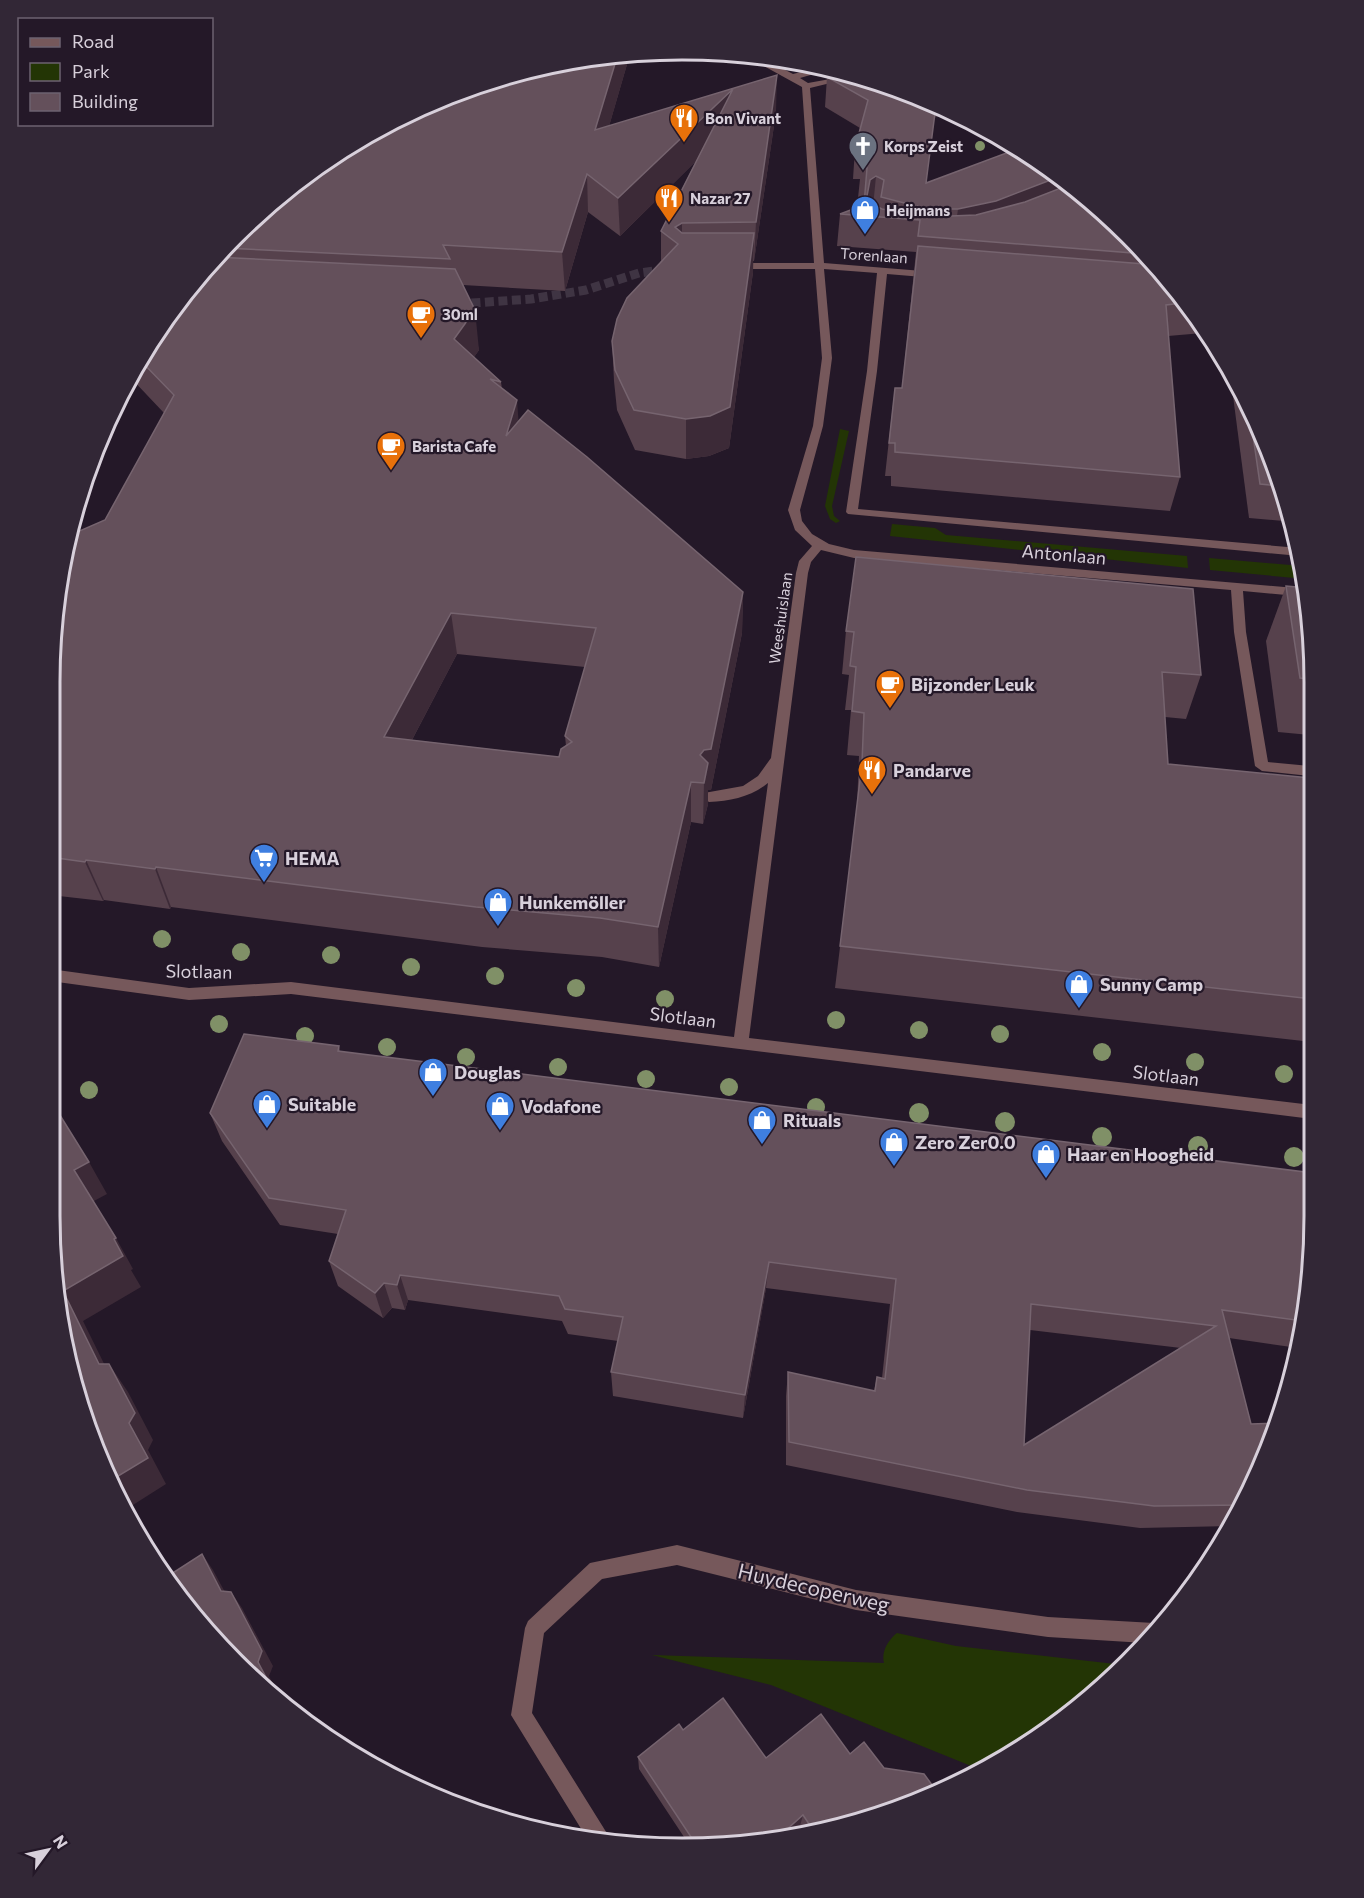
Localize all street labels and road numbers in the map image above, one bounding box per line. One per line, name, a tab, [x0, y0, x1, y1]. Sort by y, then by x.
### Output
street label: Torenlaan	[840, 244, 908, 266]
street label: Antonlaan	[1021, 539, 1107, 569]
street label: Weeshuislaan	[765, 571, 795, 665]
street label: Slotlaan	[165, 959, 233, 983]
street label: Slotlaan	[648, 1002, 718, 1032]
street label: Slotlaan	[1131, 1060, 1201, 1090]
street label: Huydecoperweg	[736, 1557, 892, 1617]

